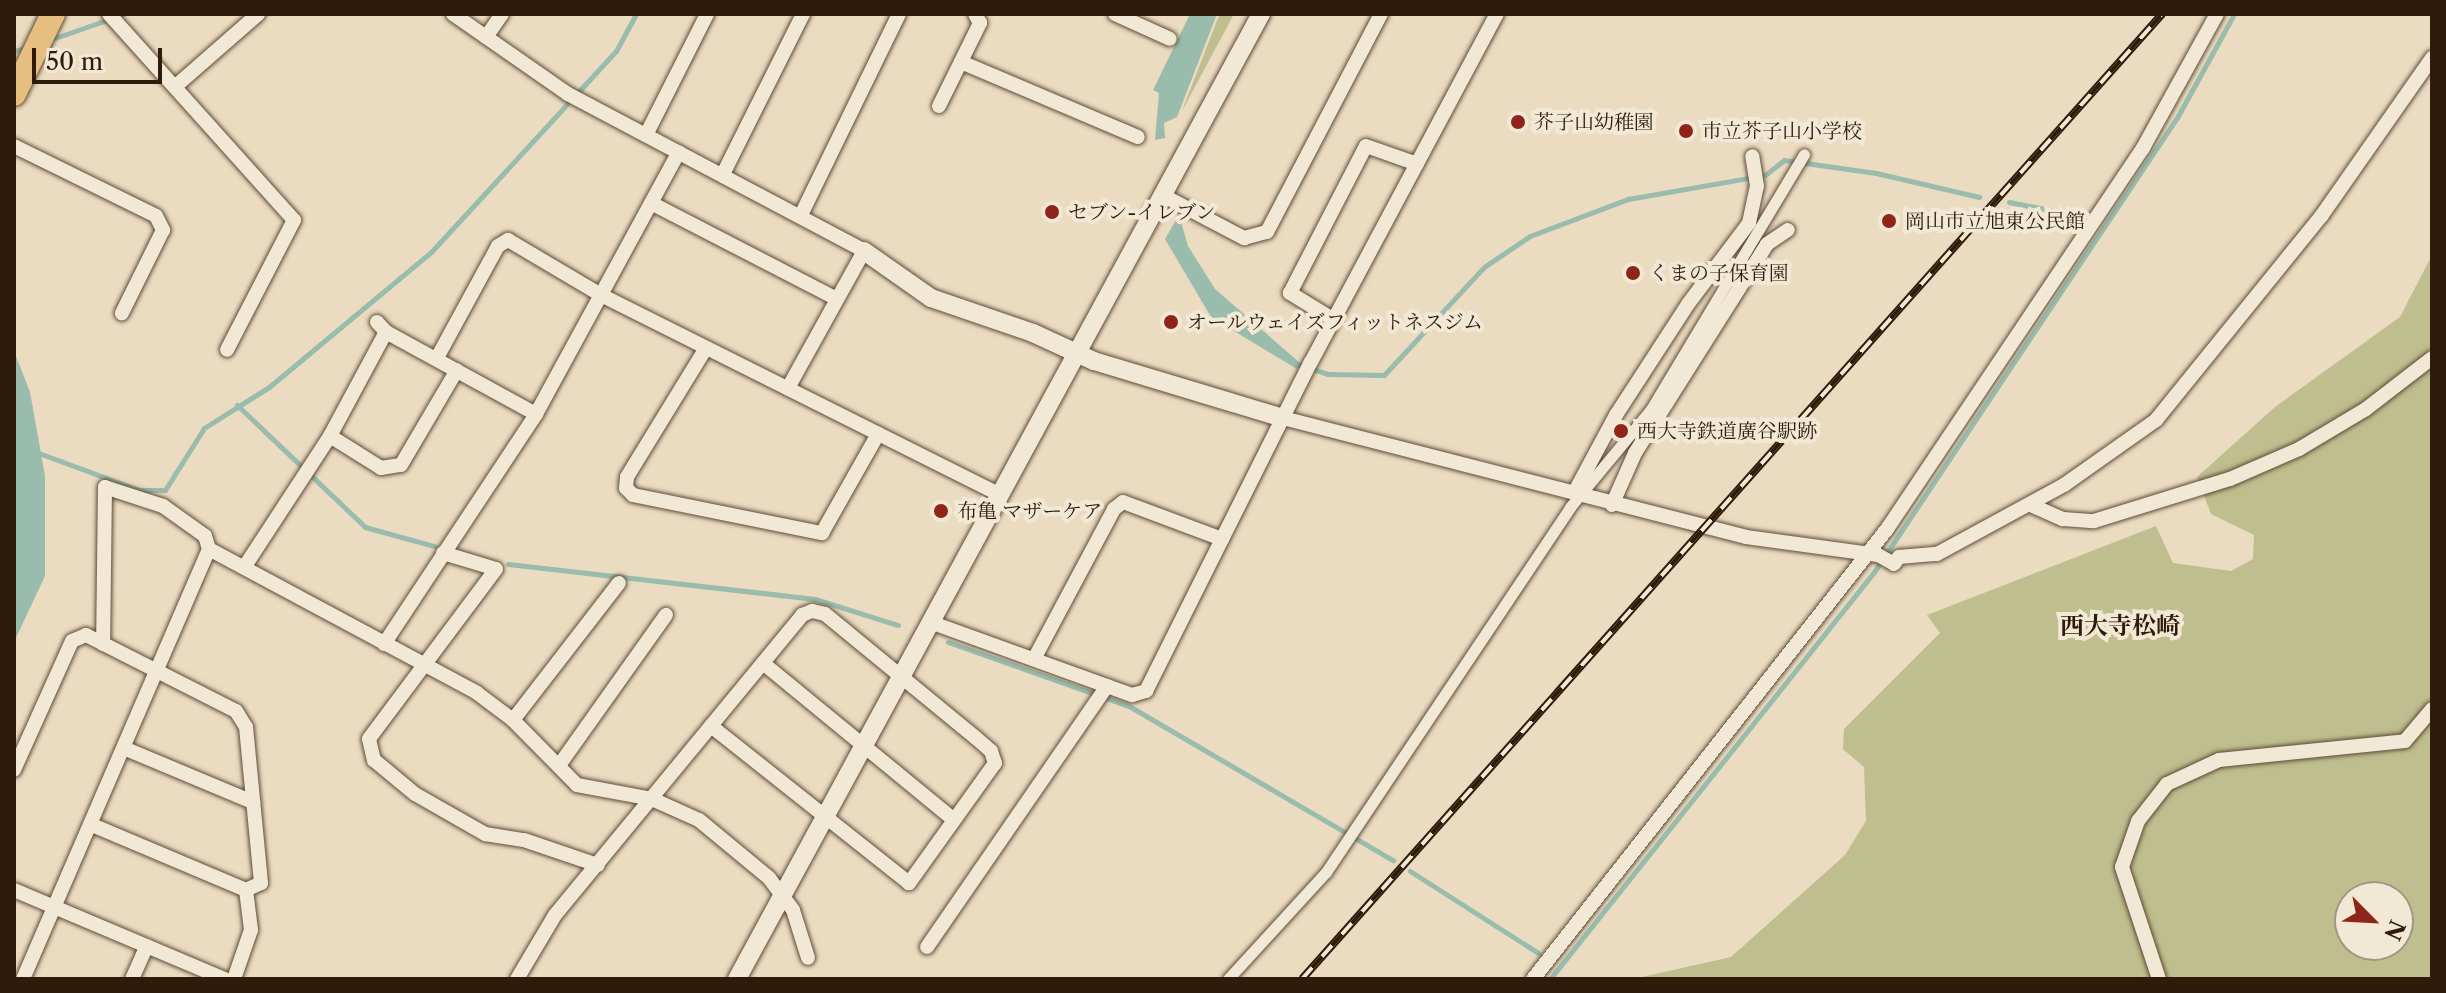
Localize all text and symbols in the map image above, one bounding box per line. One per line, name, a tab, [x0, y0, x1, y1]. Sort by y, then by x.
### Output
scale bar	[36, 32, 166, 82]
text: 50 m	[46, 47, 103, 76]
place label: 芥子山幼稚園	[1534, 110, 1654, 134]
marker: 芥子山幼稚園	[1509, 113, 1527, 131]
place label: 市立芥子山小学校	[1702, 119, 1862, 143]
marker: 市立芥子山小学校	[1677, 122, 1695, 140]
place label: セブン-イレブン	[1068, 200, 1217, 224]
marker: セブン-イレブン	[1043, 203, 1061, 221]
place label: 岡山市立旭東公民館	[1905, 209, 2085, 233]
marker: 岡山市立旭東公民館	[1880, 212, 1898, 230]
place label: くまの子保育園	[1649, 261, 1789, 285]
marker: くまの子保育園	[1624, 264, 1642, 282]
place label: オールウェイズフィットネスジム	[1187, 310, 1487, 334]
marker: オールウェイズフィットネスジム	[1162, 313, 1180, 331]
place label: 西大寺鉄道廣谷駅跡	[1637, 419, 1817, 443]
marker: 西大寺鉄道廣谷駅跡	[1612, 422, 1630, 440]
place label: 布亀 マザーケア	[957, 499, 1102, 523]
marker: 布亀 マザーケア	[932, 502, 950, 520]
district label: 西大寺松崎	[2060, 612, 2180, 640]
north arrow	[2334, 881, 2414, 961]
text: N	[2378, 916, 2411, 944]

